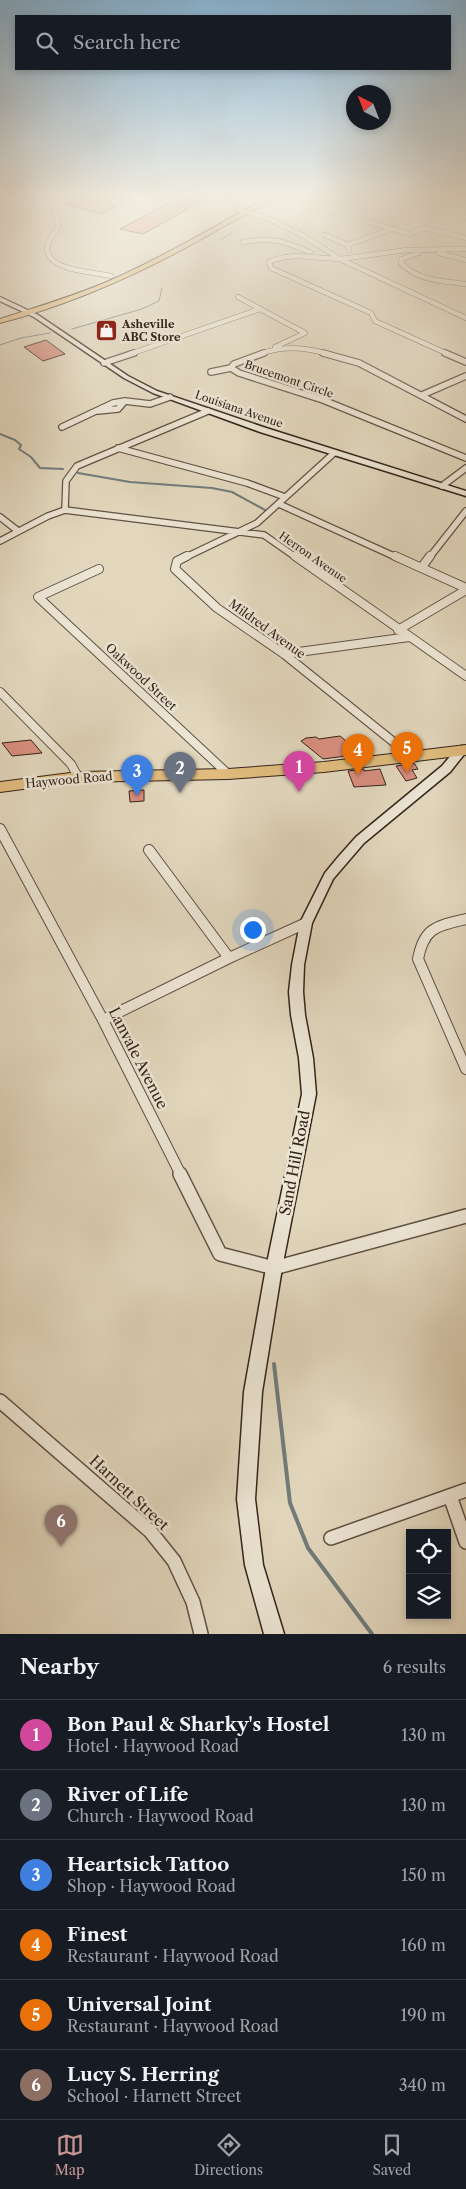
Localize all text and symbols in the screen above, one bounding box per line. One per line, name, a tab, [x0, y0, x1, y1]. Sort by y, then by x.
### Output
search box	[15, 15, 451, 70]
icon: search	[33, 29, 61, 57]
text: Search here	[73, 31, 181, 54]
north arrow	[346, 85, 391, 130]
place label: Asheville ABC Store	[121, 317, 181, 344]
shop icon: Asheville ABC Store	[94, 318, 118, 342]
street label: Brucemont Circle	[243, 357, 335, 401]
street label: Louisiana Avenue	[193, 387, 285, 431]
street label: Herron Avenue	[276, 528, 350, 586]
street label: Mildred Avenue	[226, 596, 309, 662]
street label: Oakwood Street	[103, 640, 181, 714]
pin: 5	[391, 732, 423, 773]
pin: 4	[342, 734, 374, 775]
pin: 1	[283, 751, 315, 792]
pin: 2	[164, 752, 196, 793]
pin: 3	[121, 755, 153, 796]
street label: Haywood Road	[25, 768, 114, 791]
your location	[240, 917, 266, 943]
street label: Lanvale Avenue	[105, 1004, 172, 1112]
street label: Sand Hill Road	[275, 1109, 314, 1217]
street label: Harnett Street	[86, 1451, 174, 1535]
pin: 6	[45, 1505, 77, 1546]
map controls	[406, 1529, 451, 1619]
button: locate	[406, 1529, 451, 1574]
button: layers	[406, 1574, 451, 1619]
text: Nearby	[20, 1654, 99, 1679]
text: 6 results	[383, 1657, 446, 1677]
text: Bon Paul & Sharky's Hostel	[67, 1713, 330, 1736]
text: 1	[32, 1725, 40, 1745]
text: 130 m	[401, 1725, 446, 1745]
text: Hotel · Haywood Road	[67, 1736, 239, 1756]
text: River of Life	[67, 1783, 188, 1806]
text: 2	[31, 1795, 41, 1815]
text: 130 m	[401, 1795, 446, 1815]
text: Church · Haywood Road	[67, 1806, 254, 1826]
text: Heartsick Tattoo	[67, 1853, 229, 1876]
text: 3	[31, 1865, 41, 1885]
text: 150 m	[401, 1865, 446, 1885]
text: Shop · Haywood Road	[67, 1876, 236, 1896]
text: Finest	[67, 1923, 127, 1946]
text: 4	[31, 1935, 41, 1955]
text: 160 m	[401, 1935, 446, 1955]
text: Restaurant · Haywood Road	[67, 1946, 279, 1966]
text: Universal Joint	[67, 1993, 211, 2016]
text: 5	[32, 2005, 40, 2025]
text: 190 m	[401, 2005, 446, 2025]
text: Restaurant · Haywood Road	[67, 2016, 279, 2036]
text: Lucy S. Herring	[67, 2063, 219, 2086]
text: 6	[31, 2075, 41, 2095]
text: 340 m	[399, 2075, 446, 2095]
text: School · Harnett Street	[67, 2086, 241, 2106]
tab: Map	[55, 2131, 85, 2179]
tab: Directions	[194, 2131, 263, 2179]
tab: Saved	[372, 2131, 411, 2179]

